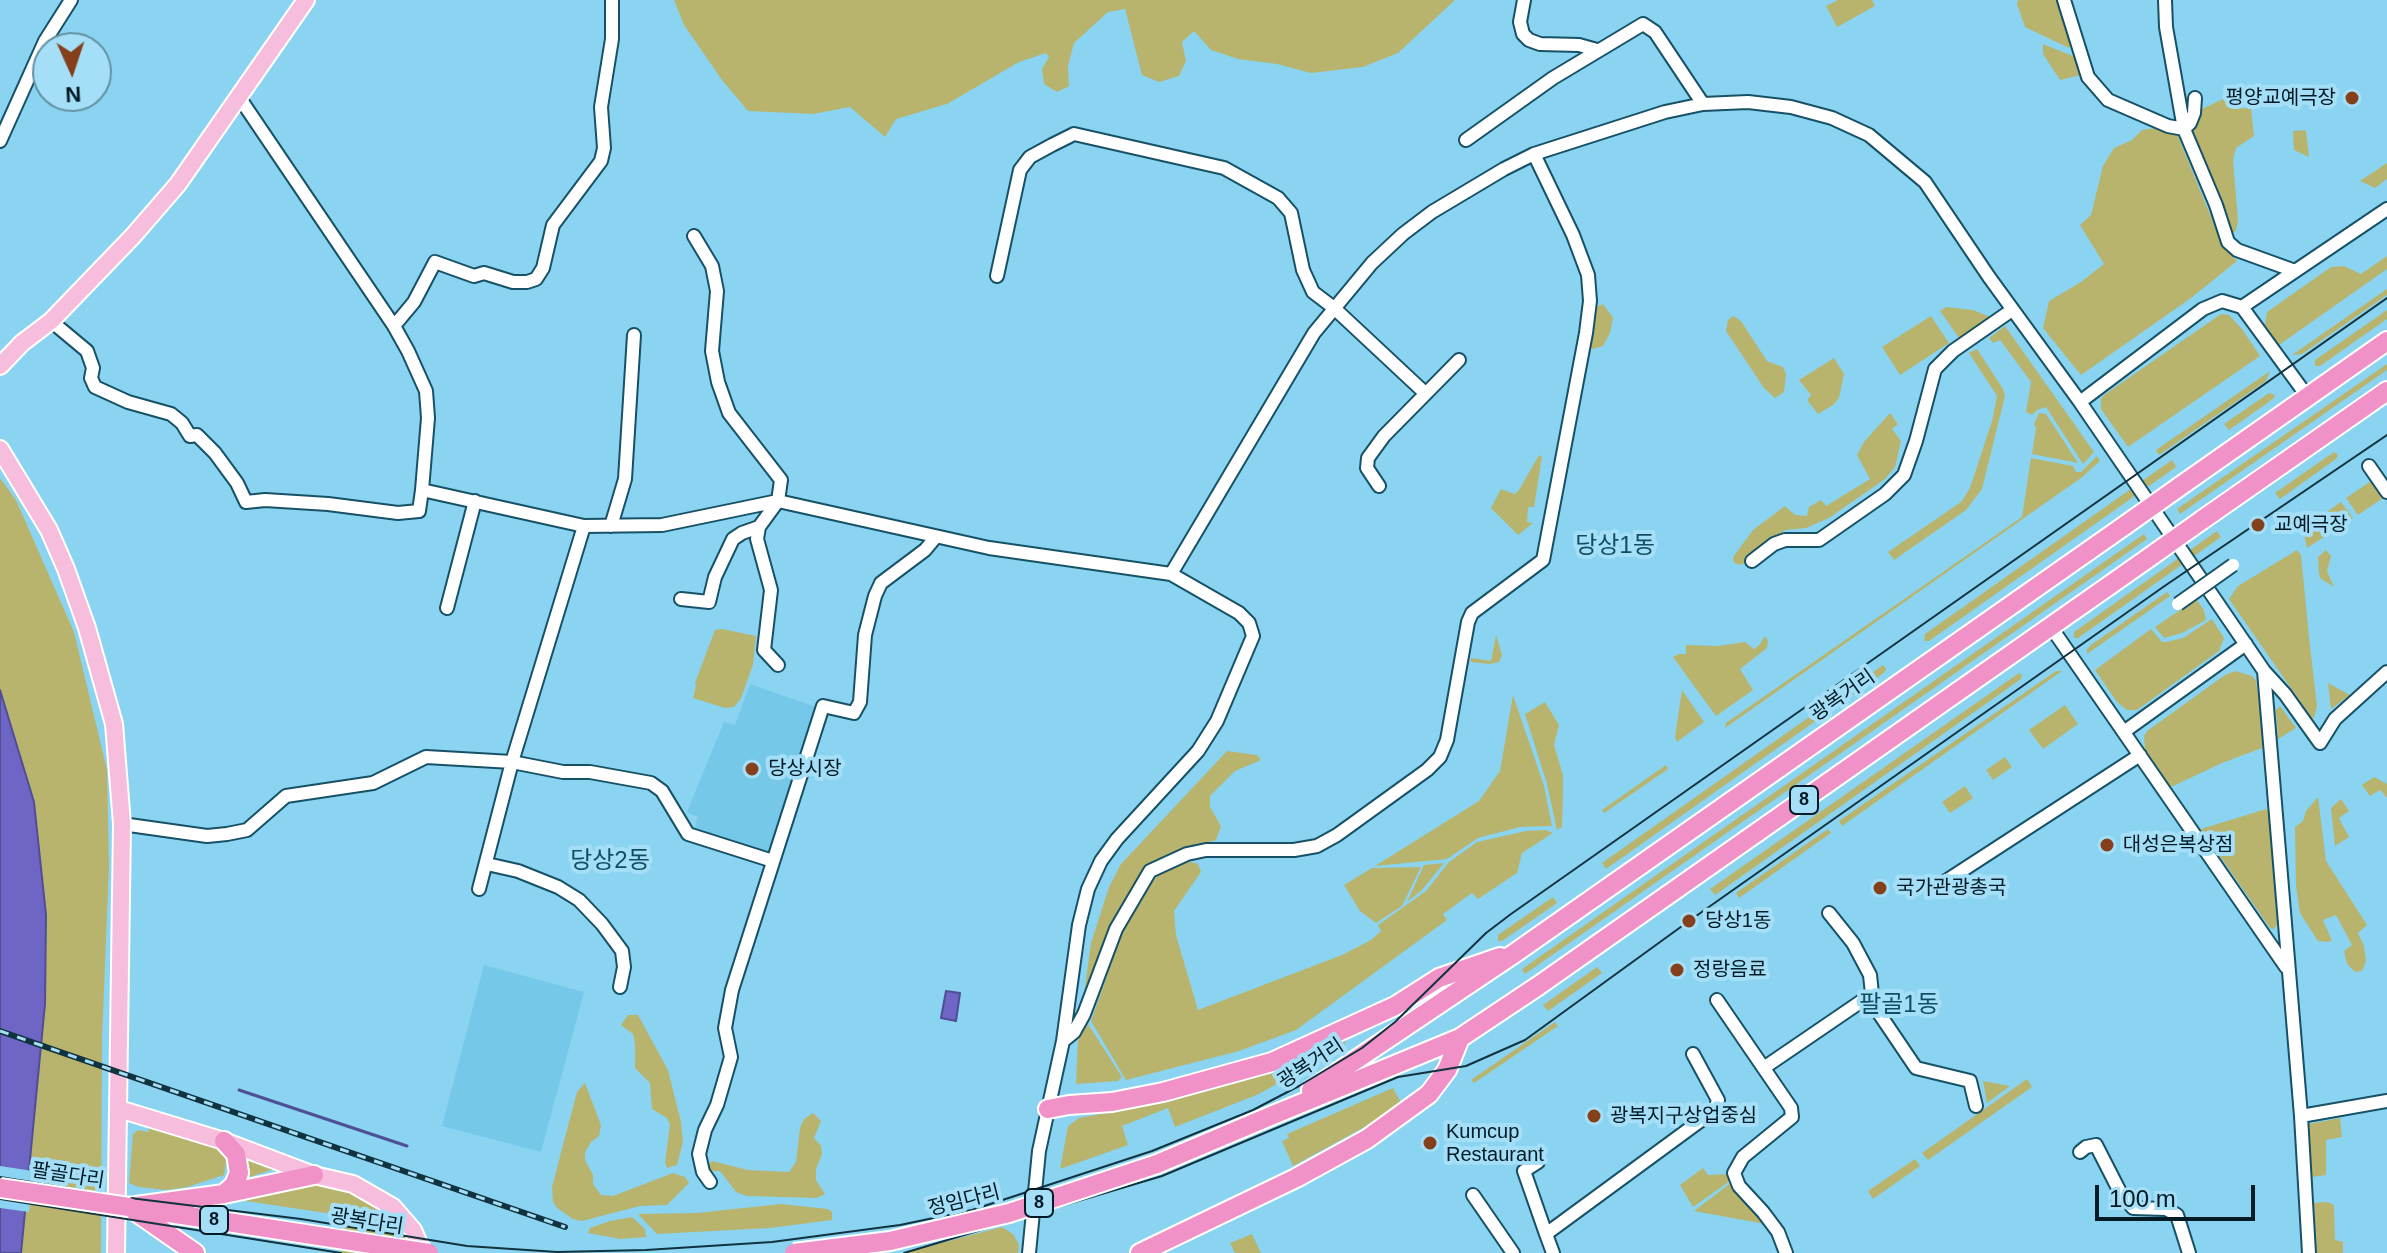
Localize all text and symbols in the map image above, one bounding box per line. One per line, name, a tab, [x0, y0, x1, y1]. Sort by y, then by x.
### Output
north arrow	[32, 32, 112, 112]
text: N	[65, 82, 82, 107]
place label: 평양교예극장	[2226, 86, 2336, 110]
marker: 평양교예극장	[2343, 89, 2361, 107]
place label: 교예극장	[2274, 513, 2348, 537]
marker: 교예극장	[2249, 516, 2267, 534]
district label: 당상1동	[1575, 532, 1655, 560]
street label: 광복거리	[1806, 665, 1880, 727]
place label: 당상시장	[768, 757, 842, 781]
marker: 당상시장	[743, 760, 761, 778]
road number: 8	[1790, 786, 1818, 814]
place label: 대성은복상점	[2123, 833, 2233, 857]
marker: 대성은복상점	[2098, 836, 2116, 854]
district label: 당상2동	[570, 847, 650, 875]
place label: 국가관광총국	[1896, 876, 2006, 900]
marker: 국가관광총국	[1871, 879, 1889, 897]
place label: 당상1동	[1705, 909, 1771, 933]
marker: 당상1동	[1680, 912, 1698, 930]
place label: 정랑음료	[1693, 958, 1767, 982]
marker: 정랑음료	[1668, 961, 1686, 979]
district label: 팔골1동	[1859, 991, 1939, 1019]
street label: 광복거리	[1274, 1034, 1348, 1094]
place label: 광복지구상업중심	[1610, 1104, 1757, 1128]
marker: 광복지구상업중심	[1585, 1107, 1603, 1125]
place label: Kumcup Restaurant	[1446, 1120, 1544, 1167]
marker: Kumcup Restaurant	[1421, 1134, 1439, 1152]
street label: 팔골다리	[30, 1158, 106, 1194]
scale bar	[2099, 1169, 2259, 1219]
street label: 정임다리	[925, 1180, 1003, 1222]
text: 100 m	[2109, 1185, 2176, 1212]
road number: 8	[1025, 1189, 1053, 1217]
street label: 광복다리	[329, 1204, 405, 1240]
road number: 8	[200, 1206, 228, 1234]

